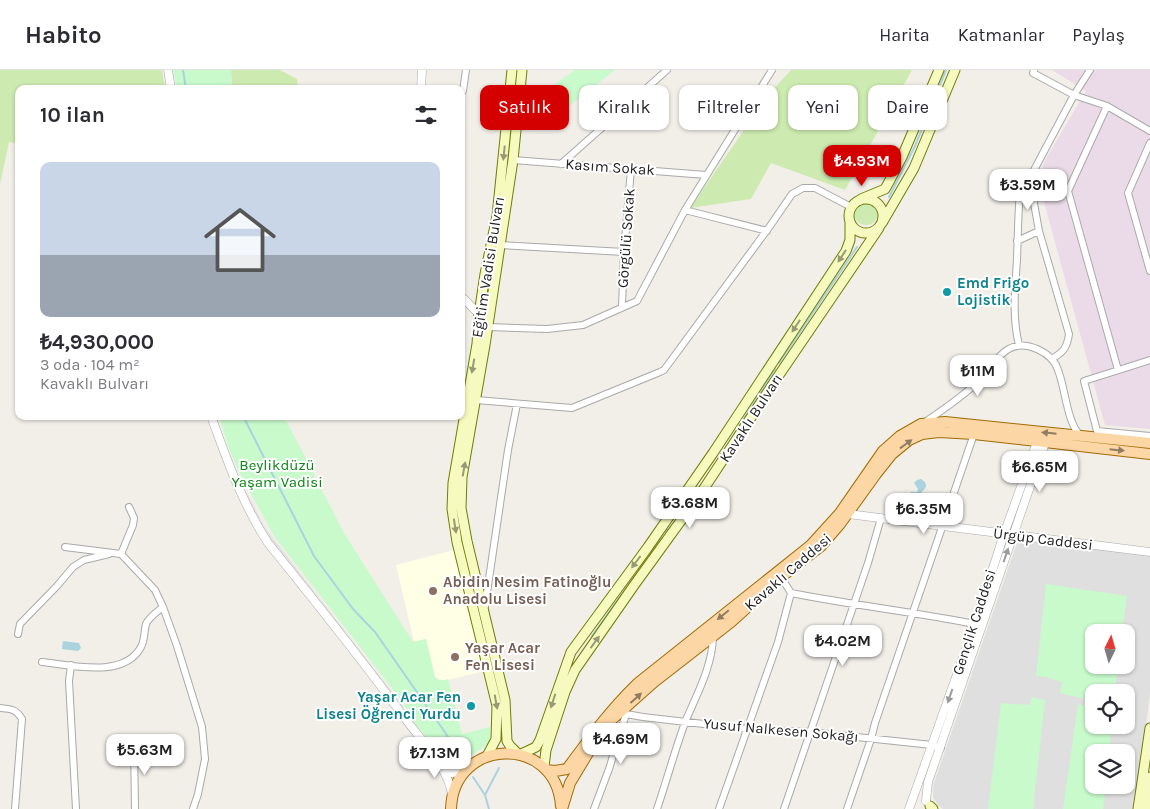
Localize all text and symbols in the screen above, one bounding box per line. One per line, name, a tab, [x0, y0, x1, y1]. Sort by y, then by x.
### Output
text: Habito	[25, 21, 102, 49]
text: Harita	[879, 24, 930, 46]
text: Katmanlar	[958, 24, 1044, 46]
text: Paylaş	[1072, 24, 1125, 46]
chip: Satılık	[480, 85, 569, 130]
chip: Kiralık	[579, 85, 669, 130]
chip: Filtreler	[679, 85, 778, 130]
chip: Yeni	[788, 85, 858, 130]
chip: Daire	[868, 85, 947, 130]
icon: filters	[412, 101, 440, 129]
text: 10 ilan	[40, 103, 105, 127]
pin: ₺4.93M	[821, 144, 903, 187]
one-way arrow	[500, 146, 508, 162]
text: ₺4.93M	[834, 151, 890, 170]
street label: Kasım Sokak	[565, 155, 655, 179]
pin: ₺3.59M	[987, 168, 1069, 211]
text: ₺3.59M	[1000, 175, 1056, 194]
street label: Görgülü Sokak	[614, 188, 638, 288]
icon: home	[195, 195, 285, 285]
street label: Eğitim Vadisi Bulvarı	[468, 195, 508, 339]
one-way arrow	[838, 249, 847, 263]
place label: Emd Frigo Lojistik	[957, 274, 1029, 309]
marker: Emd Frigo Lojistik	[941, 286, 953, 298]
one-way arrow	[791, 320, 801, 333]
text: ₺4,930,000	[40, 330, 154, 354]
pin: ₺11M	[948, 354, 1008, 397]
text: 3 oda · 104 m²	[40, 355, 140, 374]
one-way arrow	[469, 358, 477, 374]
text: ₺11M	[961, 361, 995, 380]
street label: Kavaklı Bulvarı	[716, 370, 786, 466]
text: Kavaklı Bulvarı	[40, 374, 149, 393]
one-way arrow	[1041, 429, 1057, 437]
one-way arrow	[899, 439, 912, 449]
one-way arrow	[1109, 447, 1125, 455]
pin: ₺6.65M	[999, 450, 1081, 493]
park label: Beylikdüzü Yaşam Vadisi	[231, 456, 323, 491]
text: ₺6.65M	[1012, 457, 1068, 476]
one-way arrow	[460, 461, 468, 477]
pin: ₺3.68M	[649, 486, 731, 529]
pin: ₺6.35M	[883, 492, 965, 535]
text: ₺3.68M	[662, 493, 718, 512]
text: ₺6.35M	[896, 499, 952, 518]
one-way arrow	[451, 519, 459, 535]
street label: Ürgüp Caddesi	[992, 524, 1094, 554]
street label: Kavaklı Caddesi	[741, 529, 835, 615]
one-way arrow	[1003, 548, 1010, 563]
one-way arrow	[631, 555, 642, 568]
street label: Gençlik Caddesi	[948, 567, 1000, 677]
place label: Abidin Nesim Fatinoğlu Anadolu Lisesi	[443, 573, 611, 608]
marker: Abidin Nesim Fatinoğlu Anadolu Lisesi	[427, 585, 439, 597]
one-way arrow	[716, 610, 729, 621]
pin: ₺4.02M	[802, 624, 884, 667]
north arrow	[1085, 624, 1135, 674]
map controls	[1085, 624, 1135, 794]
text: ₺4.02M	[815, 631, 871, 650]
one-way arrow	[589, 636, 600, 649]
place label: Yaşar Acar Fen Lisesi	[465, 639, 540, 674]
marker: Yaşar Acar Fen Lisesi	[449, 651, 461, 663]
button: locate	[1085, 684, 1135, 734]
place label: Yaşar Acar Fen Lisesi Öğrenci Yurdu	[316, 688, 461, 723]
one-way arrow	[945, 689, 953, 704]
one-way arrow	[630, 692, 642, 704]
one-way arrow	[549, 693, 557, 708]
one-way arrow	[492, 694, 500, 710]
marker: Yaşar Acar Fen Lisesi Öğrenci Yurdu	[465, 700, 477, 712]
street label: Yusuf Nalkesen Sokağı	[703, 714, 859, 746]
pin: ₺4.69M	[580, 722, 662, 765]
text: ₺4.69M	[593, 729, 649, 748]
pin: ₺5.63M	[104, 734, 186, 776]
pin: ₺7.13M	[394, 736, 476, 779]
text: ₺5.63M	[117, 740, 173, 759]
text: ₺7.13M	[410, 743, 460, 762]
button: layers	[1085, 744, 1135, 794]

